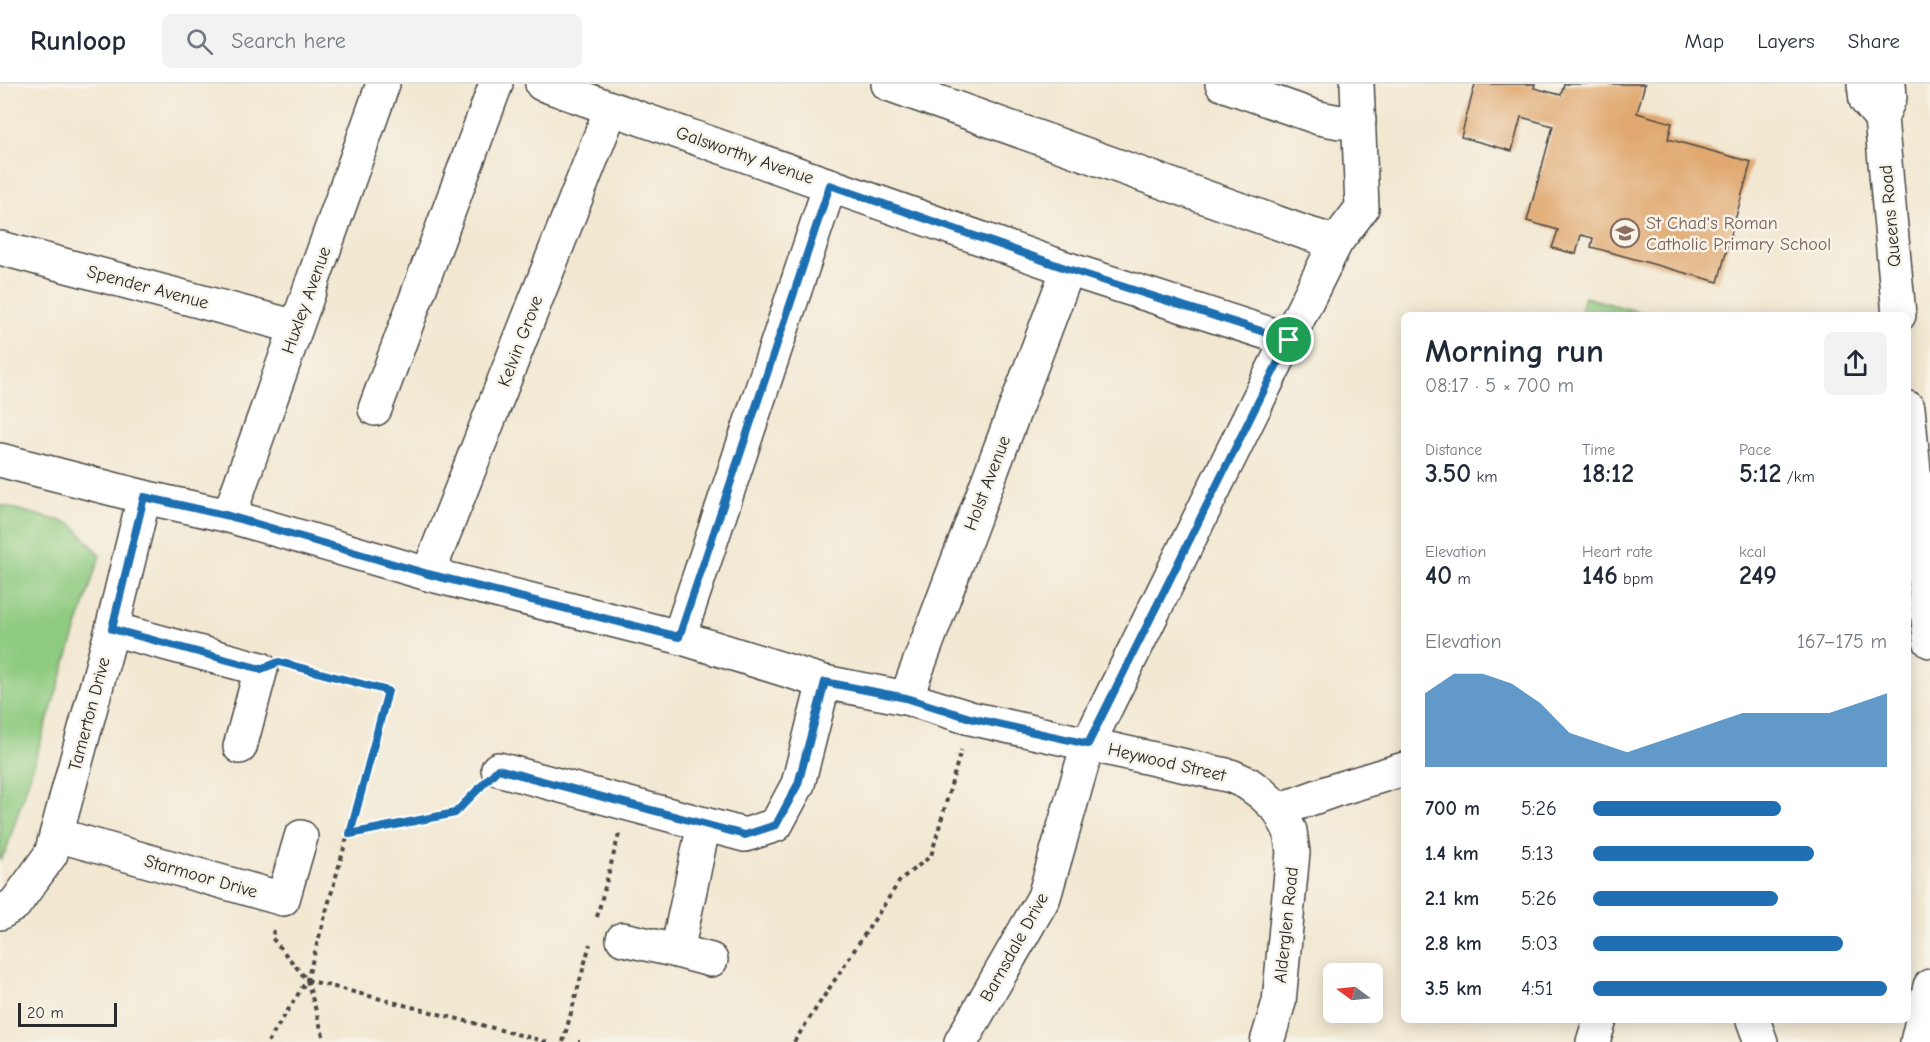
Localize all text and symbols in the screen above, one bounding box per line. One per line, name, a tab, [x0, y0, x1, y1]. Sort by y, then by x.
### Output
search box	[162, 14, 582, 68]
text: Runloop	[30, 25, 126, 57]
icon: search	[183, 25, 216, 58]
text: Search here	[231, 28, 346, 54]
text: Map	[1685, 29, 1724, 53]
text: Layers	[1757, 29, 1815, 53]
text: Share	[1848, 29, 1900, 53]
street label: Galsworthy Avenue	[673, 122, 817, 189]
street label: Queens Road	[1876, 164, 1905, 268]
place label: St Chad's Roman Catholic Primary School	[1646, 213, 1831, 255]
school or university icon: St Chad's Roman Catholic Primary School	[1609, 217, 1641, 249]
street label: Huxley Avenue	[277, 244, 336, 357]
street label: Spender Avenue	[85, 261, 211, 314]
street label: Kelvin Grove	[493, 293, 547, 390]
pin	[1263, 314, 1314, 365]
icon: arrive	[1272, 323, 1305, 356]
text: Morning run	[1425, 332, 1604, 370]
button: share	[1824, 332, 1887, 395]
text: 08:17 · 5 × 700 m	[1425, 374, 1574, 397]
street label: Holst Avenue	[960, 433, 1015, 534]
text: Distance	[1425, 441, 1482, 459]
text: Time	[1582, 441, 1615, 459]
text: Pace	[1739, 441, 1771, 459]
text: 3.50	[1425, 459, 1471, 489]
text: 18:12	[1582, 459, 1634, 489]
text: 5:12	[1739, 459, 1781, 489]
text: km	[1471, 468, 1498, 486]
text: /km	[1781, 468, 1815, 486]
text: Elevation	[1425, 543, 1486, 561]
text: Heart rate	[1582, 543, 1653, 561]
text: kcal	[1739, 543, 1766, 561]
text: 40	[1425, 561, 1452, 591]
text: 146	[1582, 561, 1618, 591]
text: 249	[1739, 561, 1777, 591]
text: m	[1452, 570, 1471, 588]
text: bpm	[1618, 570, 1653, 588]
text: Elevation	[1425, 630, 1502, 653]
text: 167–175 m	[1797, 630, 1887, 653]
street label: Tamerton Drive	[64, 655, 115, 773]
street label: Heywood Street	[1106, 739, 1229, 786]
text: 700 m	[1425, 797, 1480, 820]
text: 5:26	[1521, 797, 1557, 820]
text: 1.4 km	[1425, 842, 1479, 865]
text: 5:13	[1521, 842, 1554, 865]
street label: Starmoor Drive	[142, 850, 260, 903]
street label: Alderglen Road	[1270, 866, 1303, 984]
text: 2.1 km	[1425, 887, 1479, 910]
text: 5:26	[1521, 887, 1557, 910]
street label: Barnsdale Drive	[976, 889, 1053, 1005]
text: 2.8 km	[1425, 932, 1482, 955]
text: 5:03	[1521, 932, 1558, 955]
north arrow	[1323, 963, 1383, 1023]
map controls	[1323, 963, 1383, 1023]
text: 3.5 km	[1425, 977, 1482, 1000]
text: 4:51	[1521, 977, 1553, 1000]
scale bar	[18, 1000, 117, 1028]
text: 20 m	[27, 1004, 64, 1022]

